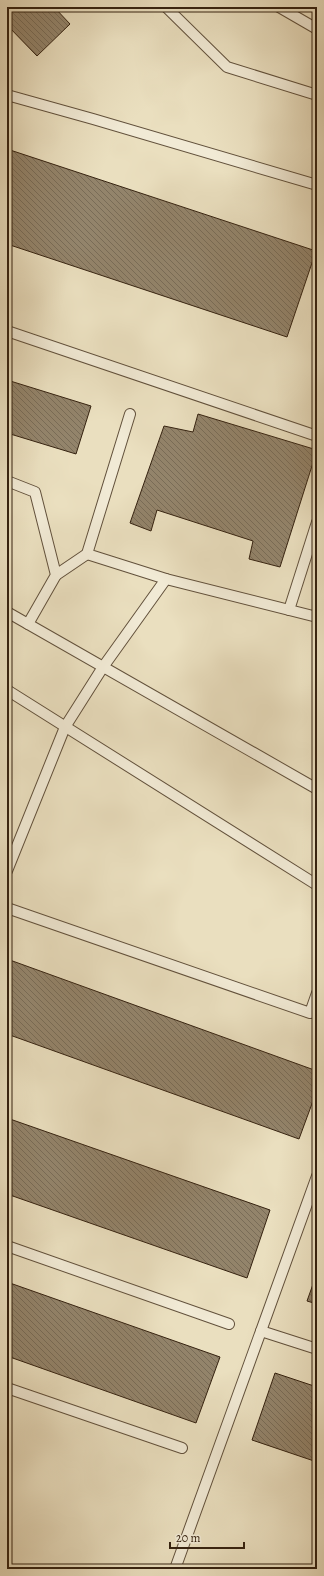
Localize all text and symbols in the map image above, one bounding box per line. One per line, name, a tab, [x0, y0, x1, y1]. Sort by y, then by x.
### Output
scale bar	[170, 1524, 244, 1550]
text: 20 m	[176, 1530, 200, 1546]

